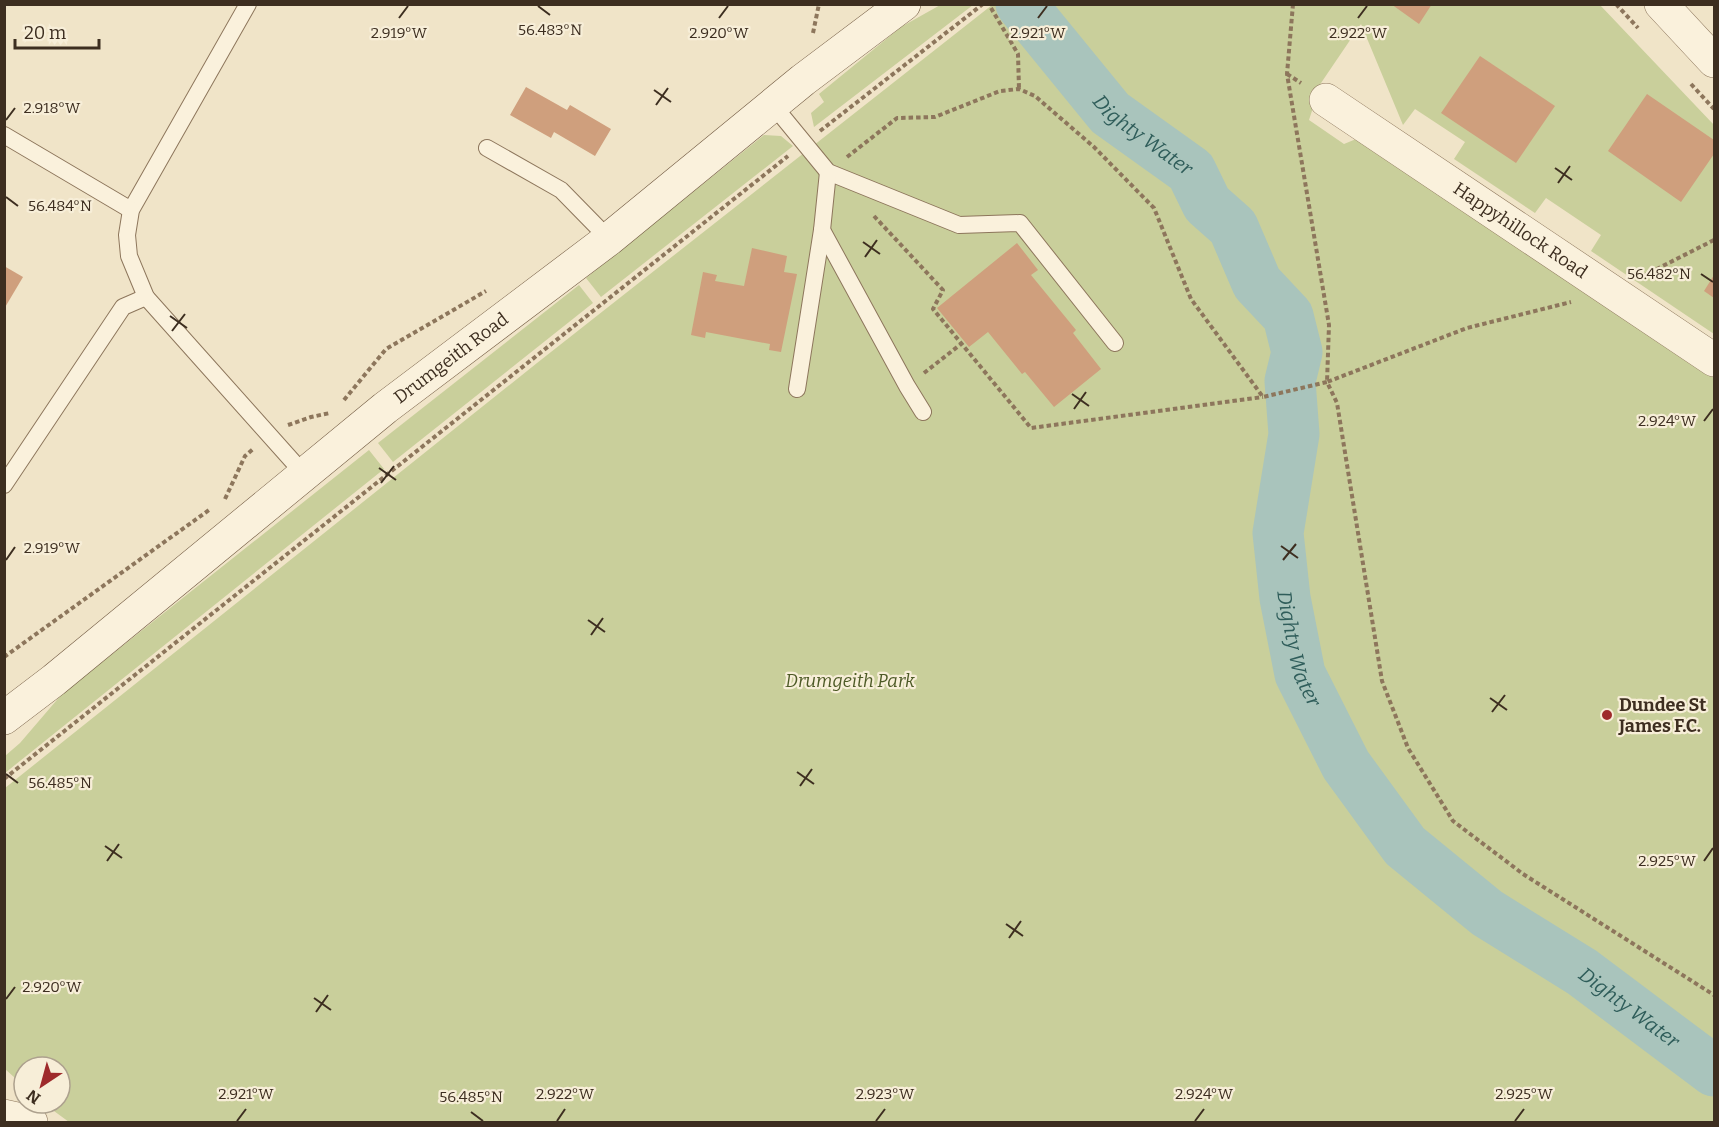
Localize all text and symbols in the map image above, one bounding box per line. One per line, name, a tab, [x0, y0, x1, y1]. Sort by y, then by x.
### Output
scale bar	[15, 12, 99, 50]
text: 56.483°N	[518, 21, 582, 39]
text: 20 m	[24, 22, 66, 44]
text: 2.919°W	[371, 24, 428, 42]
text: 2.920°W	[689, 24, 749, 42]
text: 2.921°W	[1010, 24, 1066, 42]
text: 2.922°W	[1329, 24, 1388, 42]
water label: Dighty Water	[1088, 90, 1198, 181]
text: 2.918°W	[24, 99, 81, 117]
street label: Happyhillock Road	[1449, 177, 1592, 283]
text: 56.484°N	[28, 197, 92, 215]
text: 56.482°N	[1627, 265, 1691, 283]
street label: Drumgeith Road	[390, 308, 513, 408]
text: 2.924°W	[1638, 412, 1697, 430]
text: 2.919°W	[24, 539, 81, 557]
water label: Dighty Water	[1272, 589, 1327, 711]
park label: Drumgeith Park	[785, 670, 915, 692]
place label: Dundee St James F.C.	[1618, 694, 1706, 737]
marker: Dundee St James F.C.	[1600, 708, 1614, 722]
text: 56.485°N	[28, 774, 92, 792]
text: 2.925°W	[1638, 852, 1696, 870]
water label: Dighty Water	[1574, 962, 1685, 1053]
text: 2.920°W	[22, 978, 82, 996]
north arrow	[12, 1055, 72, 1115]
text: N	[23, 1085, 44, 1108]
text: 2.921°W	[218, 1085, 274, 1103]
text: 2.922°W	[536, 1085, 595, 1103]
text: 2.923°W	[856, 1085, 915, 1103]
text: 2.924°W	[1175, 1085, 1234, 1103]
text: 2.925°W	[1495, 1085, 1553, 1103]
text: 56.485°N	[439, 1088, 503, 1106]

